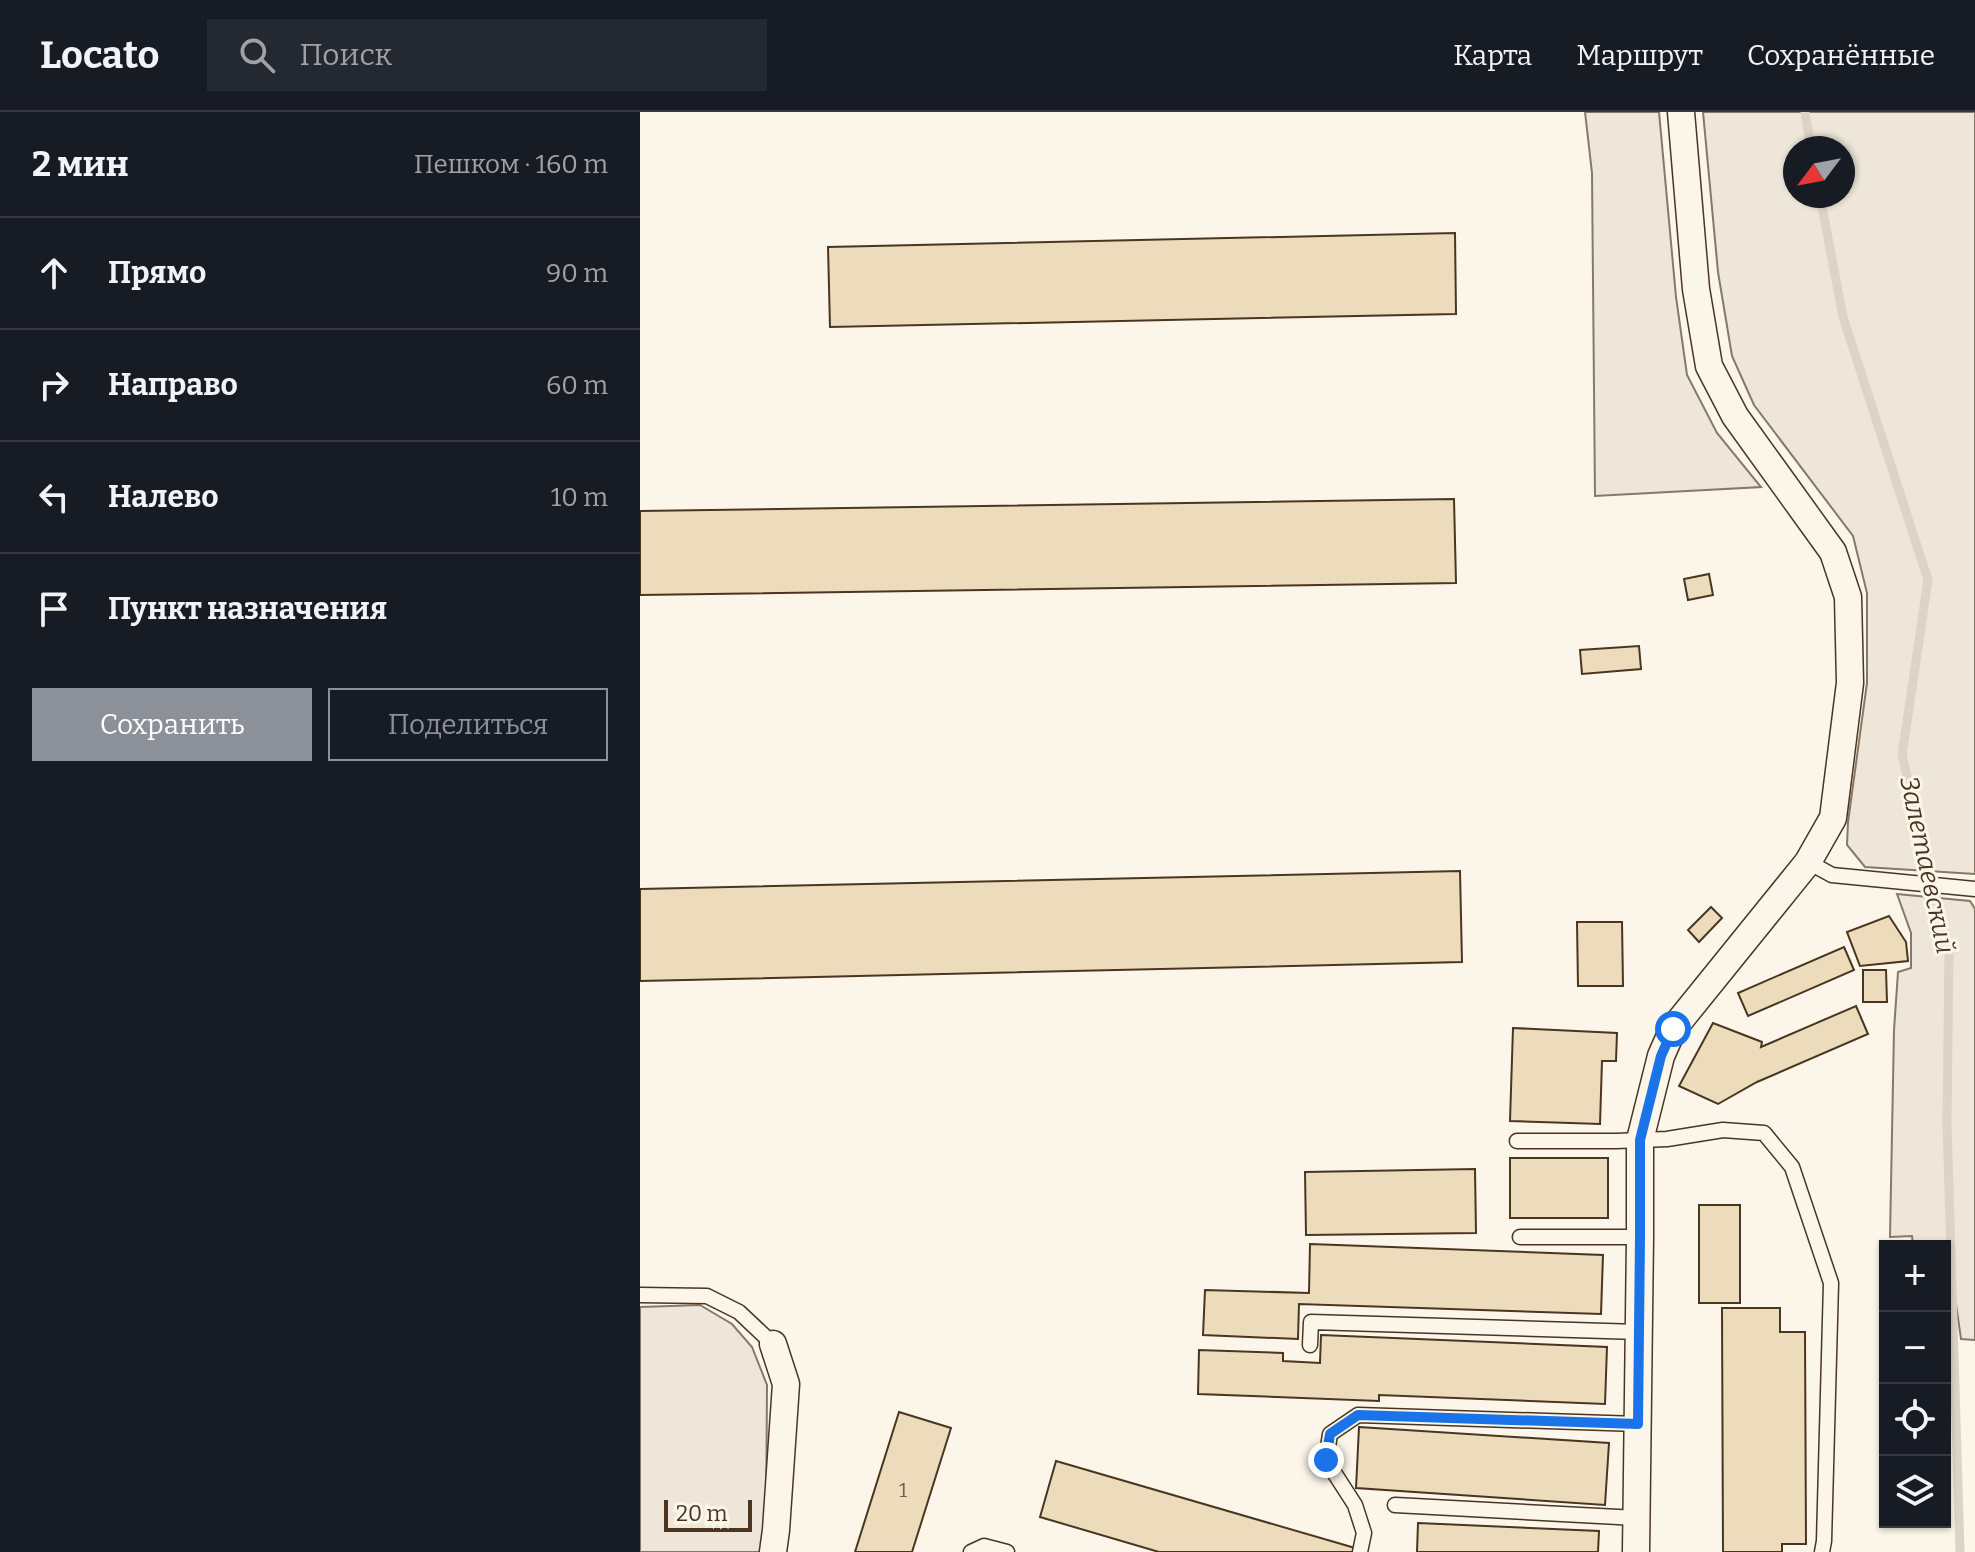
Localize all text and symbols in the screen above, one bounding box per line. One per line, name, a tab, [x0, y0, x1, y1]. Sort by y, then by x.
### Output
search box	[207, 19, 767, 91]
text: Locato	[40, 32, 159, 78]
icon: search	[235, 33, 279, 77]
text: Поиск	[299, 37, 392, 73]
text: Карта	[1453, 39, 1532, 72]
text: Маршрут	[1576, 39, 1703, 72]
text: Сохранённые	[1747, 39, 1935, 72]
north arrow	[1783, 136, 1855, 208]
text: 2 мин	[32, 144, 129, 185]
text: Пешком · 160 m	[414, 149, 608, 180]
icon: ahead	[32, 251, 76, 295]
text: Прямо	[108, 255, 206, 291]
text: 90 m	[546, 258, 608, 289]
icon: right	[32, 363, 76, 407]
text: Направо	[108, 367, 238, 403]
text: 60 m	[546, 370, 608, 401]
icon: left	[32, 475, 76, 519]
text: Налево	[108, 479, 219, 515]
text: 10 m	[551, 482, 608, 513]
icon: arrive	[32, 587, 76, 631]
text: Пункт назначения	[108, 591, 387, 627]
button: Сохранить	[32, 688, 312, 761]
button: Поделиться	[328, 688, 608, 761]
water label: Залетаевский	[1893, 773, 1961, 957]
route start	[1655, 1011, 1691, 1047]
map controls	[1879, 1240, 1951, 1528]
button: +	[1879, 1240, 1951, 1312]
button: −	[1879, 1312, 1951, 1384]
button: locate	[1879, 1384, 1951, 1456]
route end	[1308, 1442, 1344, 1478]
button: layers	[1879, 1456, 1951, 1528]
house number: 1	[899, 1478, 907, 1502]
scale bar	[664, 1496, 752, 1532]
text: 20 m	[676, 1500, 727, 1527]

